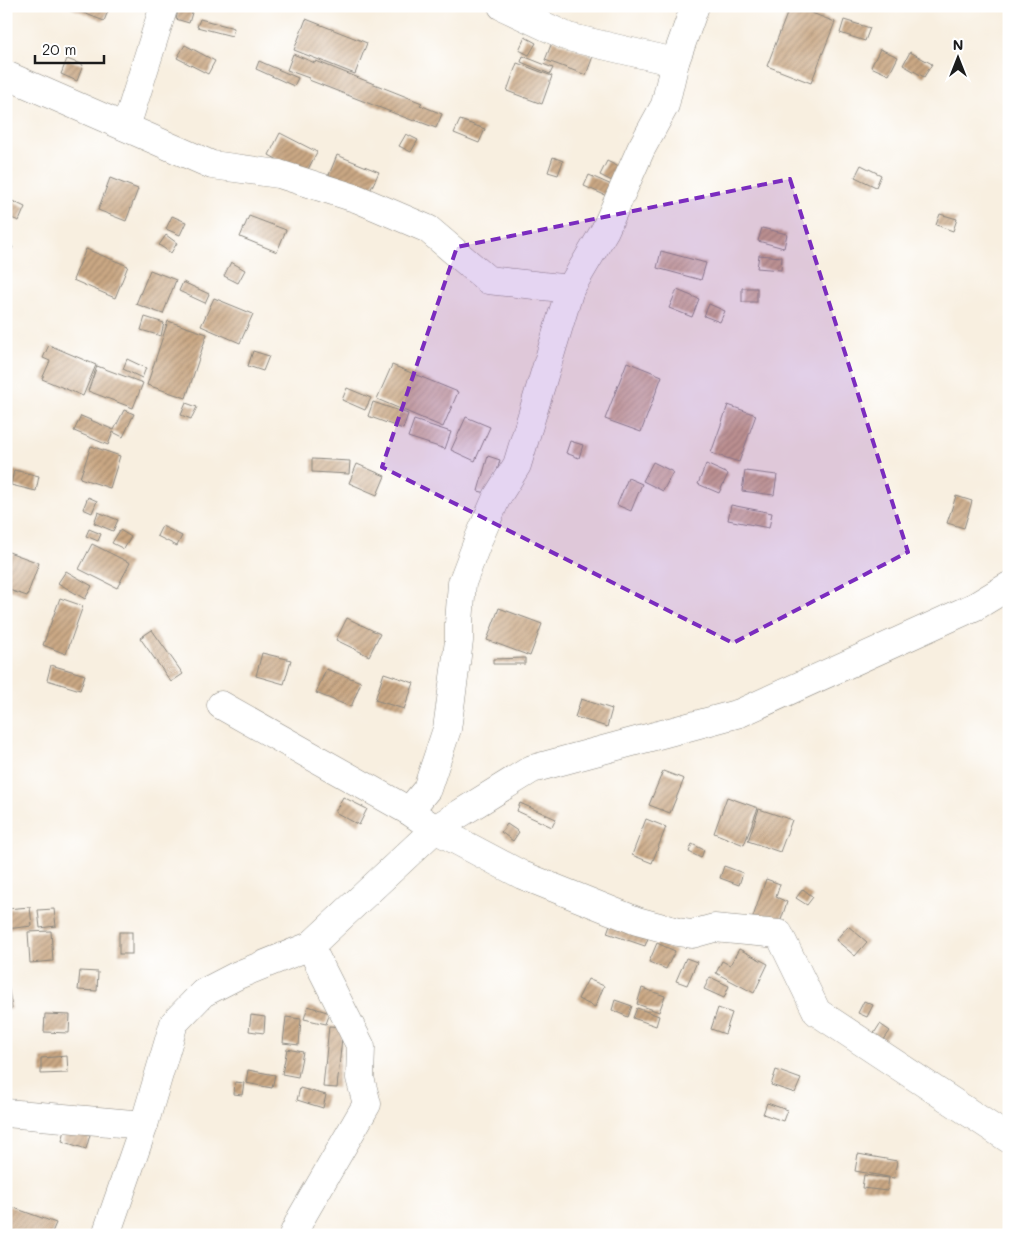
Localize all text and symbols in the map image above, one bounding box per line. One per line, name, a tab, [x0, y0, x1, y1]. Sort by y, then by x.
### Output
scale bar	[35, 32, 104, 64]
north arrow	[932, 32, 982, 82]
text: N	[953, 35, 963, 54]
text: 20 m	[42, 39, 76, 59]

